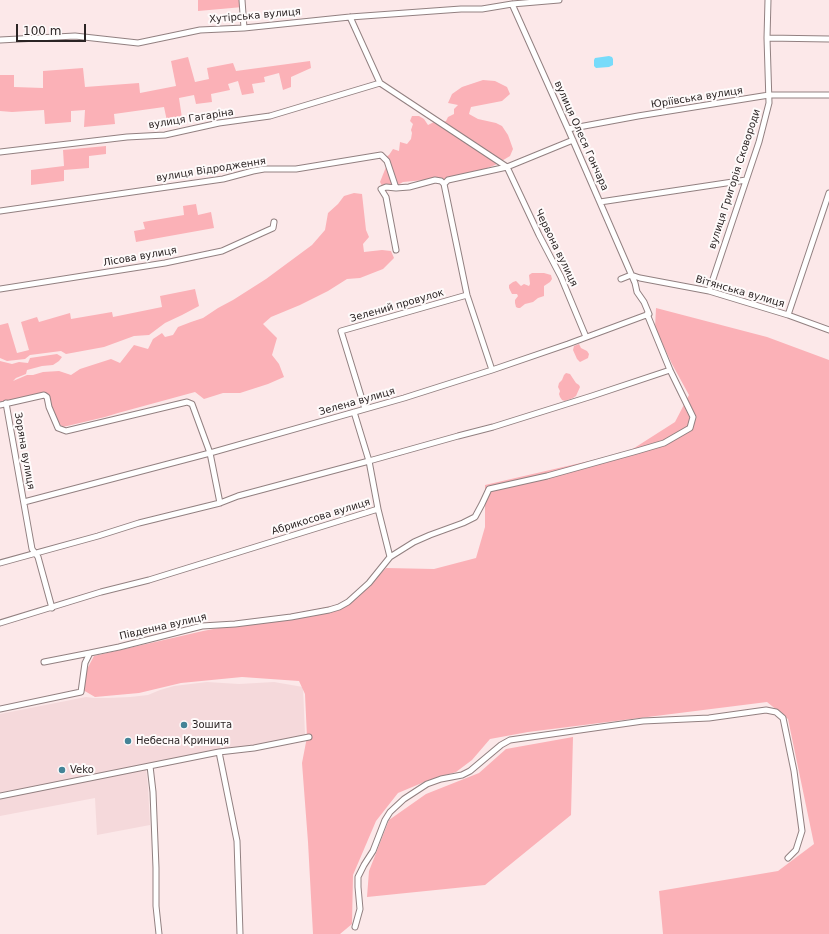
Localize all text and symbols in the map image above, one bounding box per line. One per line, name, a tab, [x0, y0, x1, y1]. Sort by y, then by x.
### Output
street label: Хутірська вулиця	[209, 6, 301, 26]
scale bar	[18, 16, 88, 42]
text: 100 m	[23, 24, 61, 38]
street label: вулиця Олеся Гончара	[551, 79, 611, 193]
street label: Юріївська вулиця	[650, 85, 744, 111]
street label: вулиця Гагаріна	[148, 106, 234, 132]
street label: вулиця Григорія Сковороди	[707, 108, 763, 250]
street label: вулиця Відродження	[155, 155, 267, 185]
street label: Червона вулиця	[532, 207, 580, 289]
street label: Лісова вулиця	[102, 245, 178, 269]
street label: Вітянська вулиця	[694, 274, 786, 310]
street label: Зелений провулок	[349, 287, 445, 325]
street label: Зелена вулиця	[318, 385, 396, 419]
street label: Зоряна вулиця	[11, 411, 37, 491]
street label: Абрикосова вулиця	[270, 496, 372, 538]
street label: Південна вулиця	[118, 611, 208, 643]
place label: Зошита	[192, 719, 232, 731]
marker: Зошита	[179, 720, 189, 730]
place label: Небесна Криниця	[136, 735, 229, 747]
marker: Небесна Криниця	[123, 736, 133, 746]
place label: Veko	[70, 764, 94, 776]
marker: Veko	[57, 765, 67, 775]

